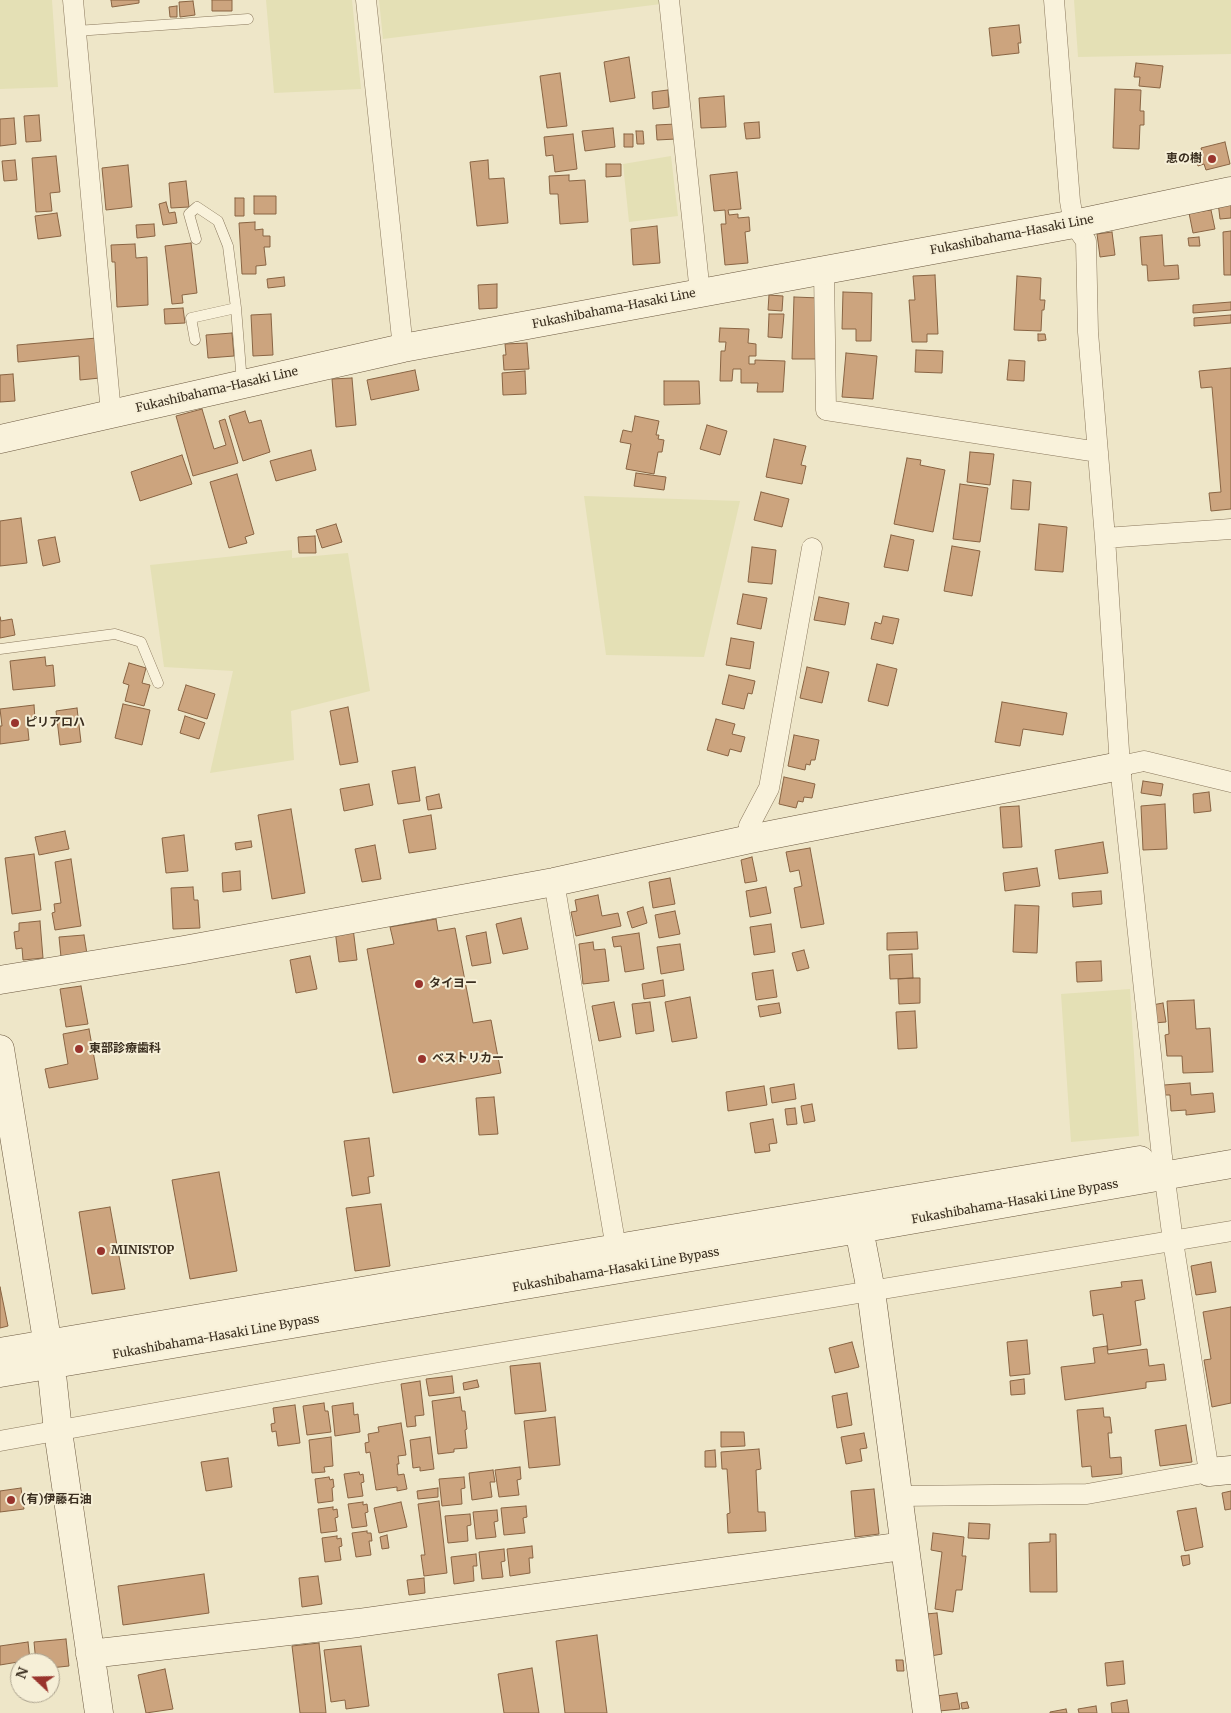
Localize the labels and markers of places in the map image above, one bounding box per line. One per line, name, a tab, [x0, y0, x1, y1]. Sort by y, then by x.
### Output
place label: 恵の樹	[1166, 152, 1202, 166]
marker: 恵の樹	[1206, 153, 1218, 165]
place label: ピリアロハ	[25, 716, 85, 730]
marker: ピリアロハ	[9, 717, 21, 729]
place label: タイヨー	[429, 977, 477, 991]
marker: タイヨー	[413, 978, 425, 990]
place label: 東部診療歯科	[89, 1042, 161, 1056]
marker: 東部診療歯科	[73, 1043, 85, 1055]
place label: ベストリカー	[432, 1052, 504, 1066]
marker: ベストリカー	[416, 1053, 428, 1065]
place label: MINISTOP	[111, 1244, 174, 1258]
marker: MINISTOP	[95, 1245, 107, 1257]
place label: (有)伊藤石油	[21, 1493, 92, 1507]
marker: (有)伊藤石油	[5, 1494, 17, 1506]

